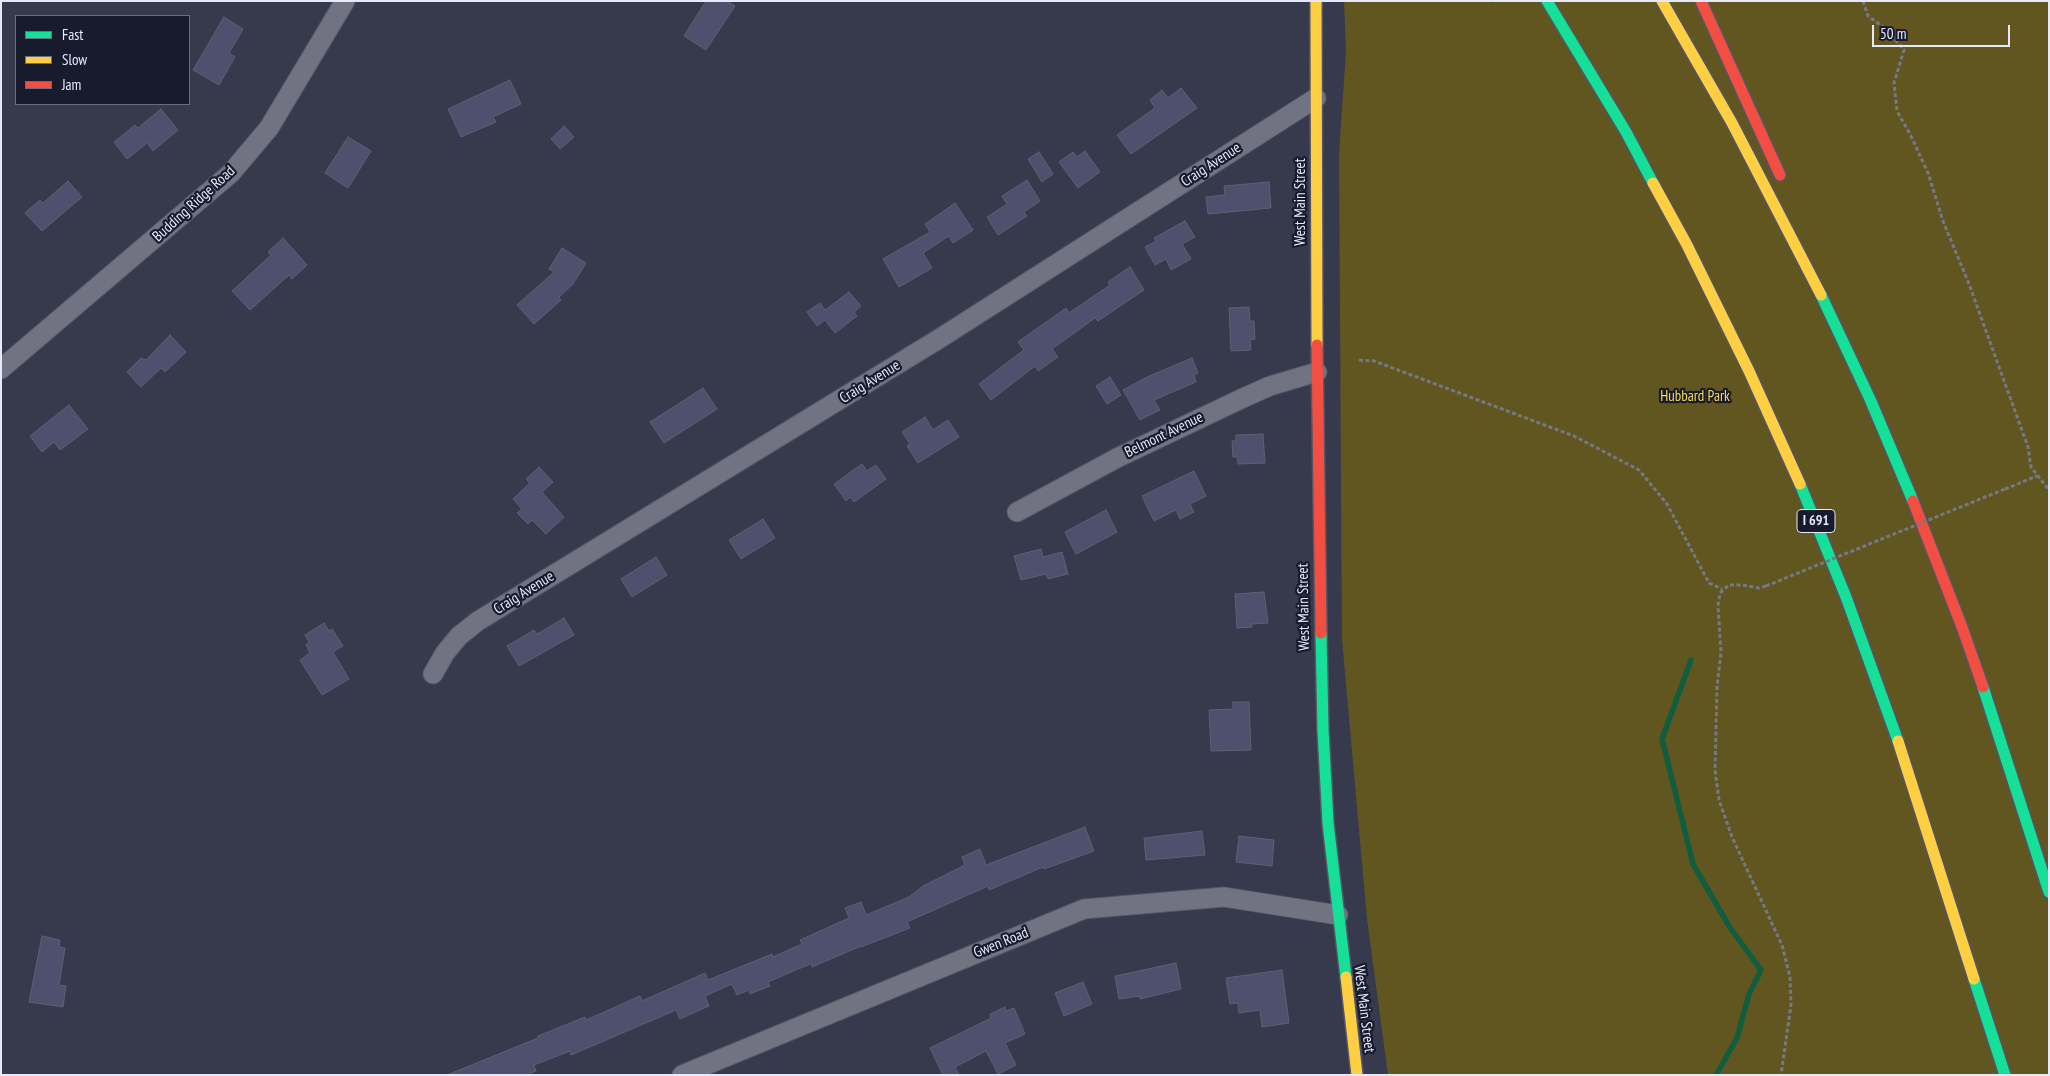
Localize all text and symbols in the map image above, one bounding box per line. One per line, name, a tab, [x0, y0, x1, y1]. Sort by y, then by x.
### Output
legend	[15, 15, 190, 105]
scale bar	[1875, 15, 2012, 47]
text: 50 m	[1880, 24, 1906, 43]
text: Fast	[62, 25, 83, 44]
text: Slow	[62, 50, 87, 69]
text: Jam	[62, 75, 81, 94]
street label: Craig Avenue	[1178, 139, 1244, 191]
street label: West Main Street	[1292, 158, 1310, 246]
street label: Budding Ridge Road	[149, 162, 239, 246]
street label: Craig Avenue	[837, 356, 903, 408]
park label: Hubbard Park	[1660, 388, 1730, 406]
street label: Belmont Avenue	[1122, 408, 1206, 462]
road number: I 691	[1797, 510, 1835, 532]
street label: West Main Street	[1294, 563, 1314, 651]
street label: Craig Avenue	[491, 567, 557, 619]
street label: Gwen Road	[971, 924, 1031, 962]
street label: West Main Street	[1350, 964, 1378, 1054]

